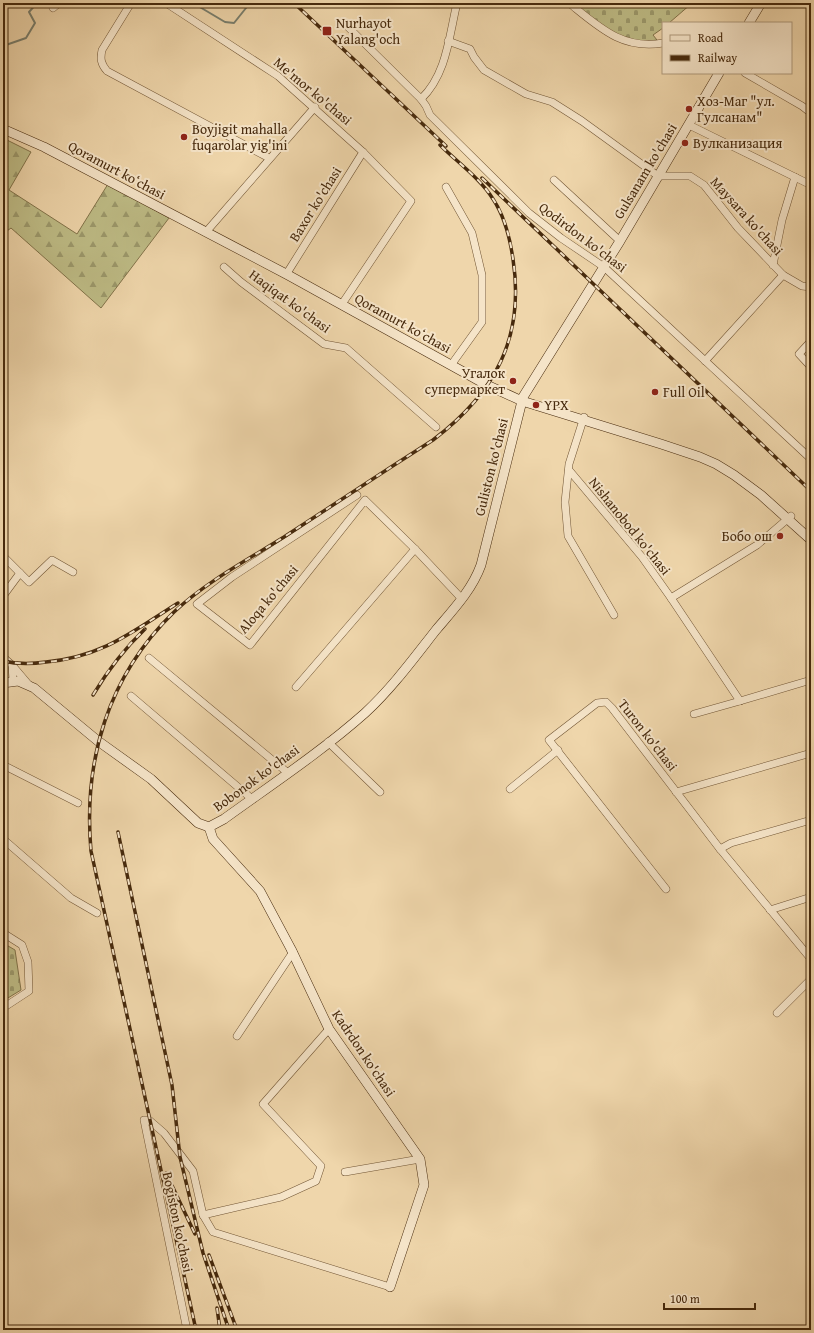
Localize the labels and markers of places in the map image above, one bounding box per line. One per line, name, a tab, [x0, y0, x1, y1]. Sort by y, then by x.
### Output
place label: Nurhayot Yalang'och	[336, 13, 400, 49]
marker: Nurhayot Yalang'och	[321, 25, 333, 37]
place label: Хоз-Маг "ул. Гулсанам"	[697, 91, 775, 127]
marker: Хоз-Маг "ул. Гулсанам"	[684, 104, 694, 114]
place label: Boyjigit mahalla fuqarolar yig'ini	[192, 119, 288, 155]
marker: Boyjigit mahalla fuqarolar yig'ini	[179, 132, 189, 142]
place label: Вулканизация	[693, 133, 782, 153]
marker: Вулканизация	[680, 138, 690, 148]
place label: Угалок супермаркет	[425, 363, 506, 399]
marker: Угалок супермаркет	[508, 376, 518, 386]
place label: Full Oil	[663, 382, 705, 402]
marker: Full Oil	[650, 387, 660, 397]
place label: YPX	[544, 395, 569, 415]
marker: YPX	[531, 400, 541, 410]
place label: Бобо ош	[722, 526, 772, 546]
marker: Бобо ош	[775, 531, 785, 541]

